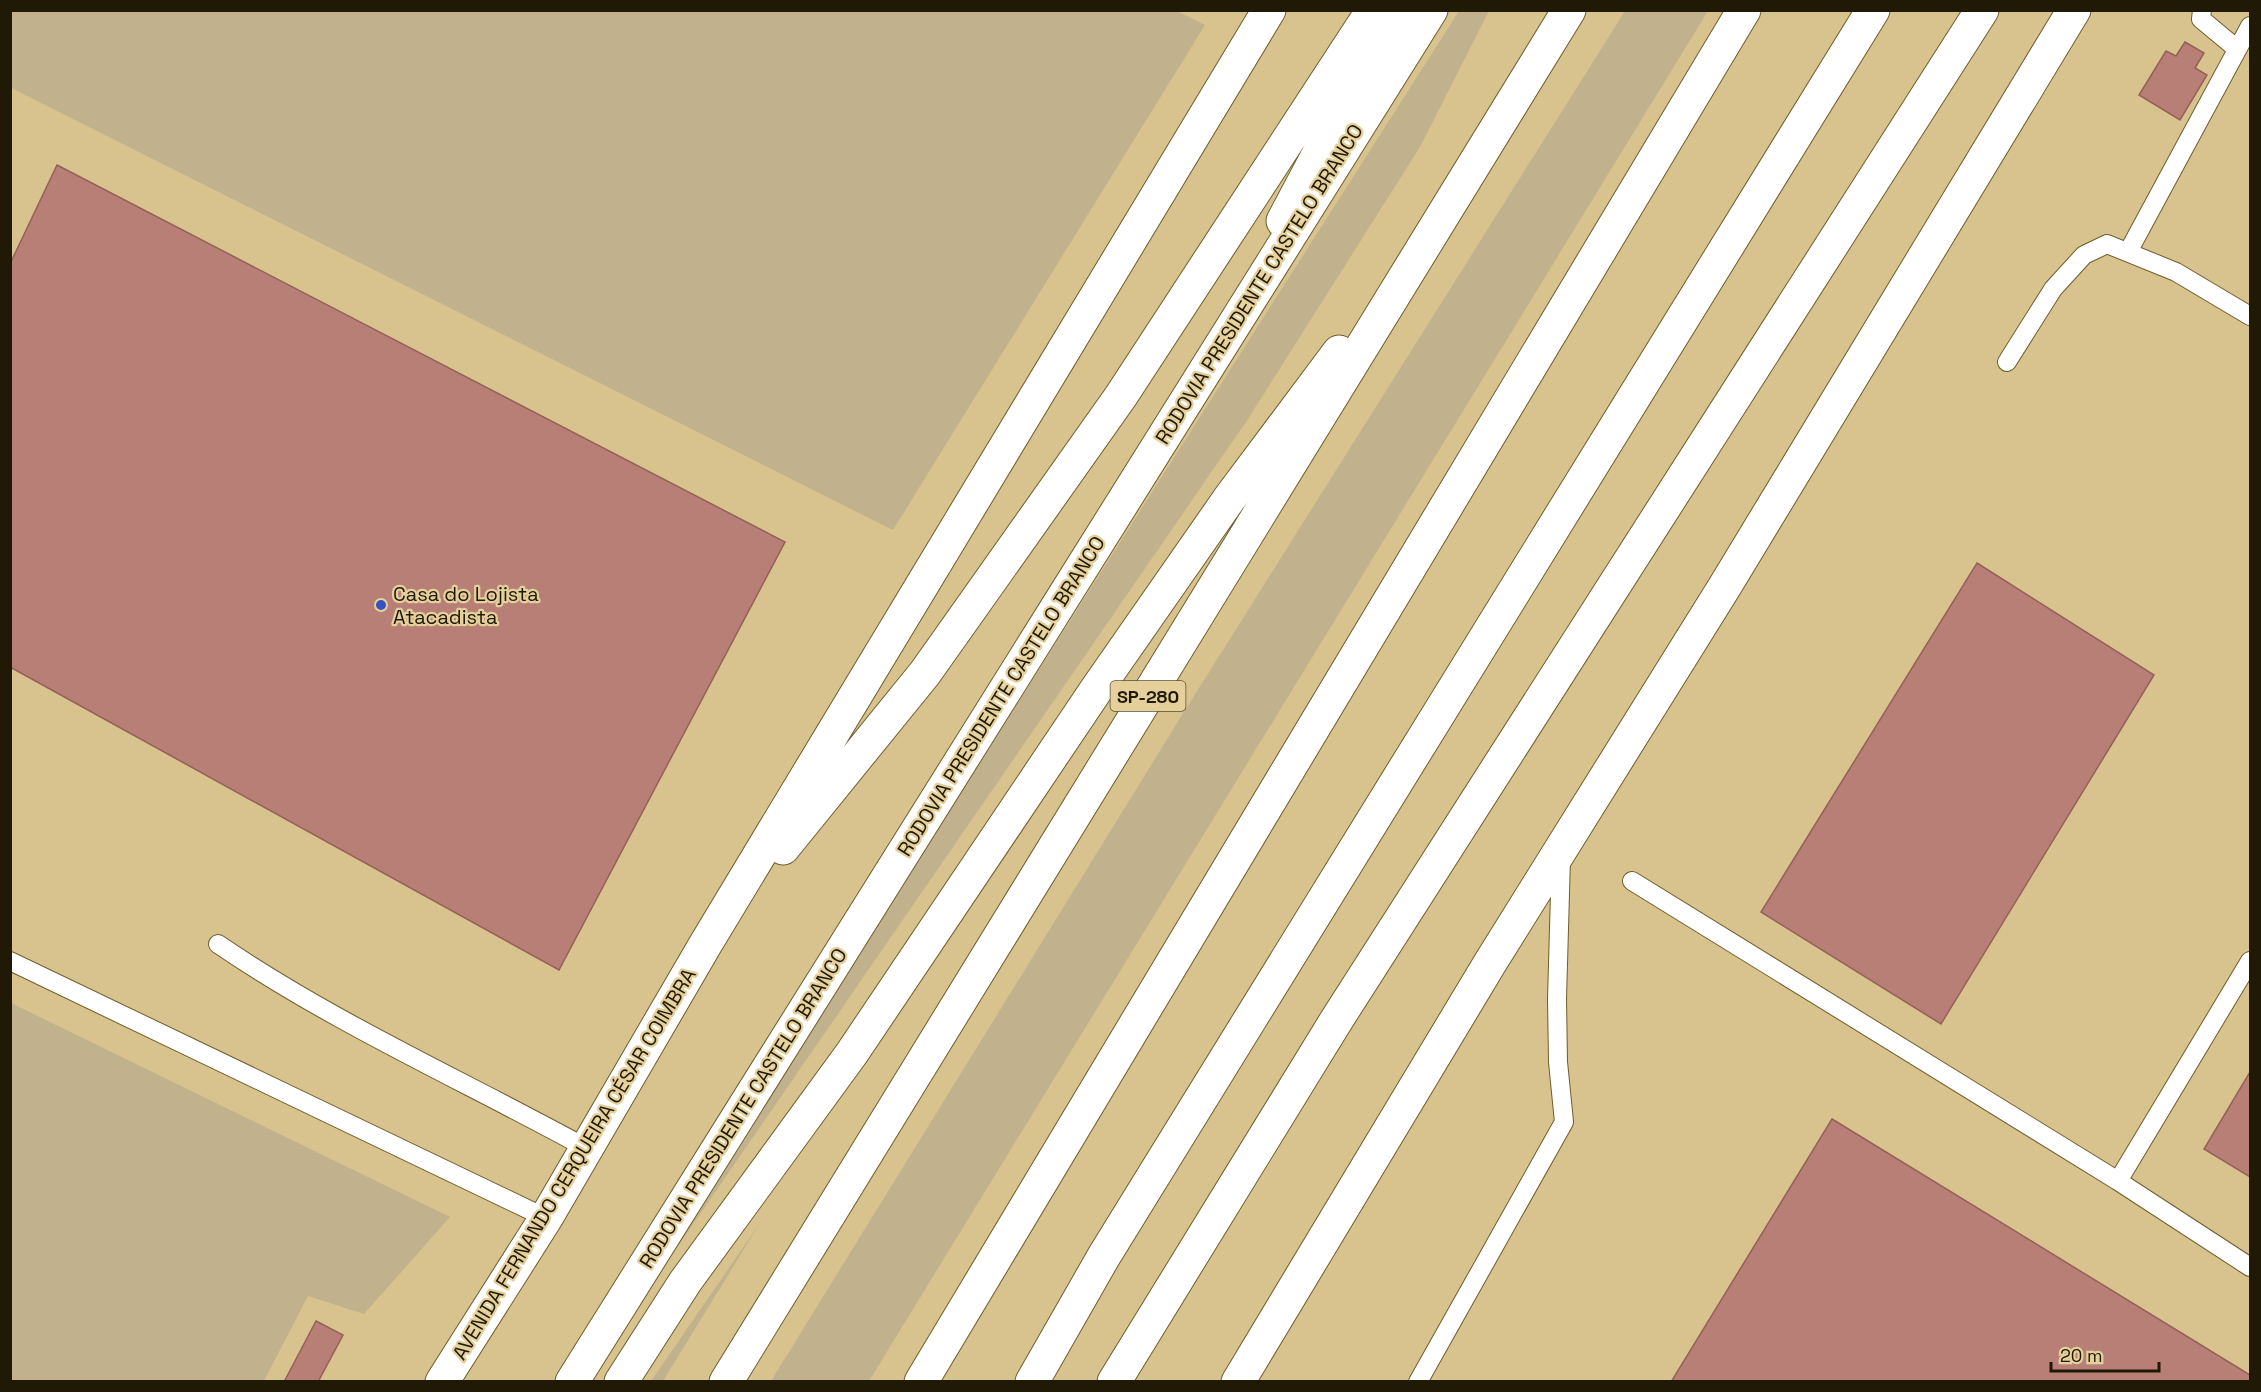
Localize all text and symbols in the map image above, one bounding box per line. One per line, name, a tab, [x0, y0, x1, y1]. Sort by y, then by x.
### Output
street label: RODOVIA PRESIDENTE CASTELO BRANCO	[1149, 119, 1369, 449]
street label: RODOVIA PRESIDENTE CASTELO BRANCO	[891, 531, 1111, 861]
place label: Casa do Lojista Atacadista	[393, 581, 539, 630]
marker: Casa do Lojista Atacadista	[374, 598, 388, 612]
road number: SP-280	[1110, 681, 1186, 711]
street label: RODOVIA PRESIDENTE CASTELO BRANCO	[633, 943, 853, 1273]
street label: AVENIDA FERNANDO CERQUEIRA CÉSAR COIMBRA	[446, 963, 702, 1365]
scale bar	[2051, 1335, 2159, 1373]
text: 20 m	[2060, 1344, 2103, 1367]

